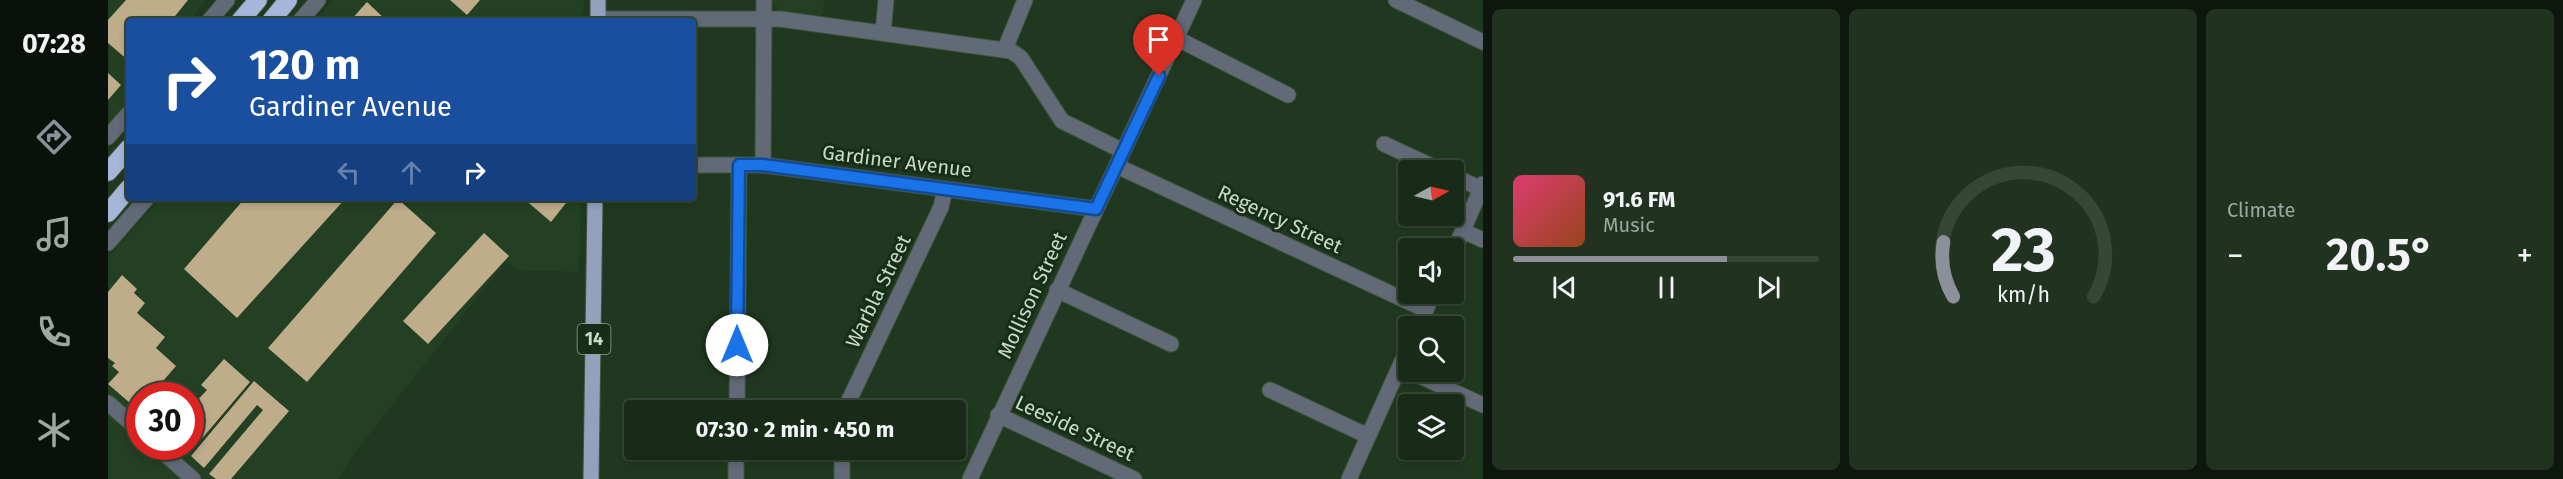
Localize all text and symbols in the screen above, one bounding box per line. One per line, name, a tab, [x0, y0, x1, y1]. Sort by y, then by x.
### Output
pin	[1133, 14, 1184, 76]
icon: arrive	[1142, 23, 1175, 56]
text: 07:28	[22, 28, 86, 60]
text: 120 m	[249, 40, 360, 90]
icon: right	[150, 42, 228, 120]
text: Gardiner Avenue	[249, 91, 452, 123]
icon: directions	[33, 116, 75, 158]
street label: Gardiner Avenue	[821, 140, 973, 182]
icon: left	[332, 156, 365, 189]
icon: ahead	[395, 156, 428, 189]
icon: right	[458, 156, 491, 189]
north arrow	[1398, 160, 1464, 226]
map controls	[1398, 160, 1464, 460]
street label: Regency Street	[1214, 180, 1347, 259]
text: 91.6 FM	[1603, 186, 1675, 213]
text: Climate	[2227, 198, 2295, 222]
icon: music	[33, 213, 75, 255]
text: Music	[1603, 213, 1655, 237]
text: 23	[1991, 213, 2055, 288]
street label: Mollison Street	[992, 227, 1072, 362]
text: 20.5°	[2326, 228, 2434, 282]
street label: Warbla Street	[840, 230, 916, 351]
text: −	[2227, 236, 2244, 276]
text: +	[2517, 236, 2533, 276]
button: sound	[1398, 238, 1464, 304]
icon: previous	[1548, 271, 1581, 304]
icon: pause	[1650, 271, 1683, 304]
icon: next	[1752, 271, 1785, 304]
text: km/h	[1996, 282, 2050, 308]
icon: phone	[33, 311, 75, 353]
position arrow	[705, 313, 769, 377]
button: search	[1398, 316, 1464, 382]
road number: 14	[578, 324, 610, 354]
speed limit sign: 30	[126, 382, 204, 460]
street label: Leeside Street	[1012, 390, 1139, 466]
button: layers	[1398, 394, 1464, 460]
icon: climate	[33, 409, 75, 451]
text: 07:30 · 2 min · 450 m	[696, 416, 894, 443]

